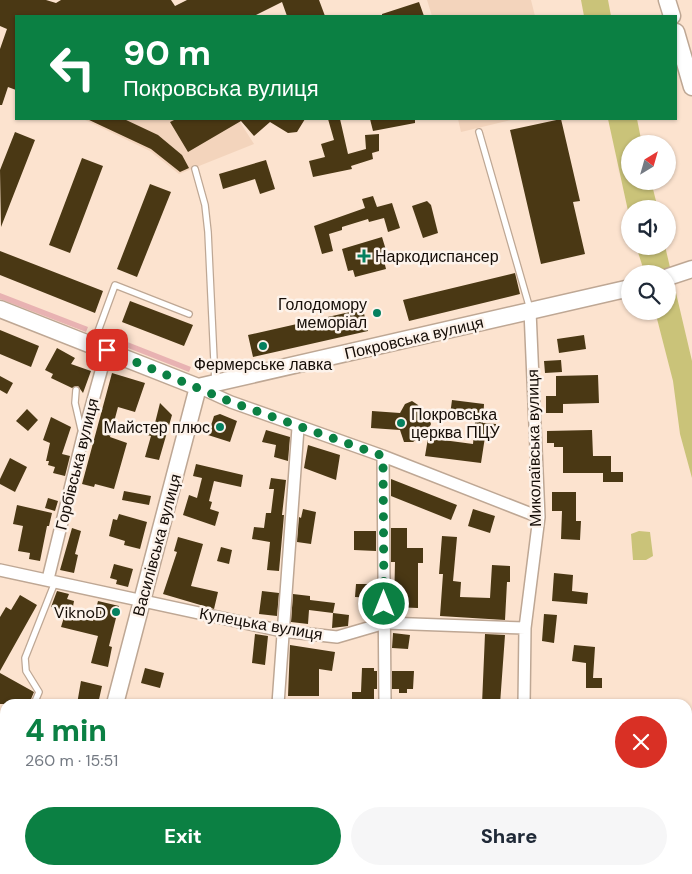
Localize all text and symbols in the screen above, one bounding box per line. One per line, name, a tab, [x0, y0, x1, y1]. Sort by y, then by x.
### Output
text: 90 m	[123, 30, 211, 76]
icon: left	[40, 35, 105, 100]
text: Покровська вулиця	[123, 74, 319, 103]
north arrow	[621, 135, 676, 190]
map controls	[621, 135, 676, 320]
button: sound	[621, 200, 676, 255]
place label: Наркодиспансер	[375, 246, 499, 267]
marker: Наркодиспансер	[357, 249, 371, 263]
button: search	[621, 265, 676, 320]
place label: Голодомору меморіал	[278, 294, 367, 333]
marker: Голодомору меморіал	[371, 307, 383, 319]
street label: Покровська вулиця	[342, 312, 486, 364]
pin	[86, 329, 128, 371]
icon: arrive	[93, 336, 121, 364]
marker: Фермерське лавка	[257, 340, 269, 352]
place label: Фермерське лавка	[194, 354, 332, 375]
street label: Миколаївська вулиця	[522, 369, 546, 527]
street label: Горбівська вулиця	[50, 396, 104, 532]
place label: Покровська церква ПЦУ	[411, 404, 501, 443]
place label: Майстер плюс	[103, 417, 210, 438]
marker: Покровська церква ПЦУ	[395, 417, 407, 429]
marker: Майстер плюс	[214, 421, 226, 433]
street label: Василівська вулиця	[128, 472, 186, 618]
position arrow	[357, 577, 409, 629]
place label: ViknoD	[54, 602, 106, 623]
street label: Купецька вулиця	[198, 603, 324, 645]
marker: ViknoD	[110, 606, 122, 618]
text: 4 min	[25, 711, 107, 750]
button: close	[615, 716, 667, 768]
text: 260 m · 15:51	[25, 750, 118, 771]
button: Exit	[25, 807, 341, 865]
button: Share	[351, 807, 667, 865]

